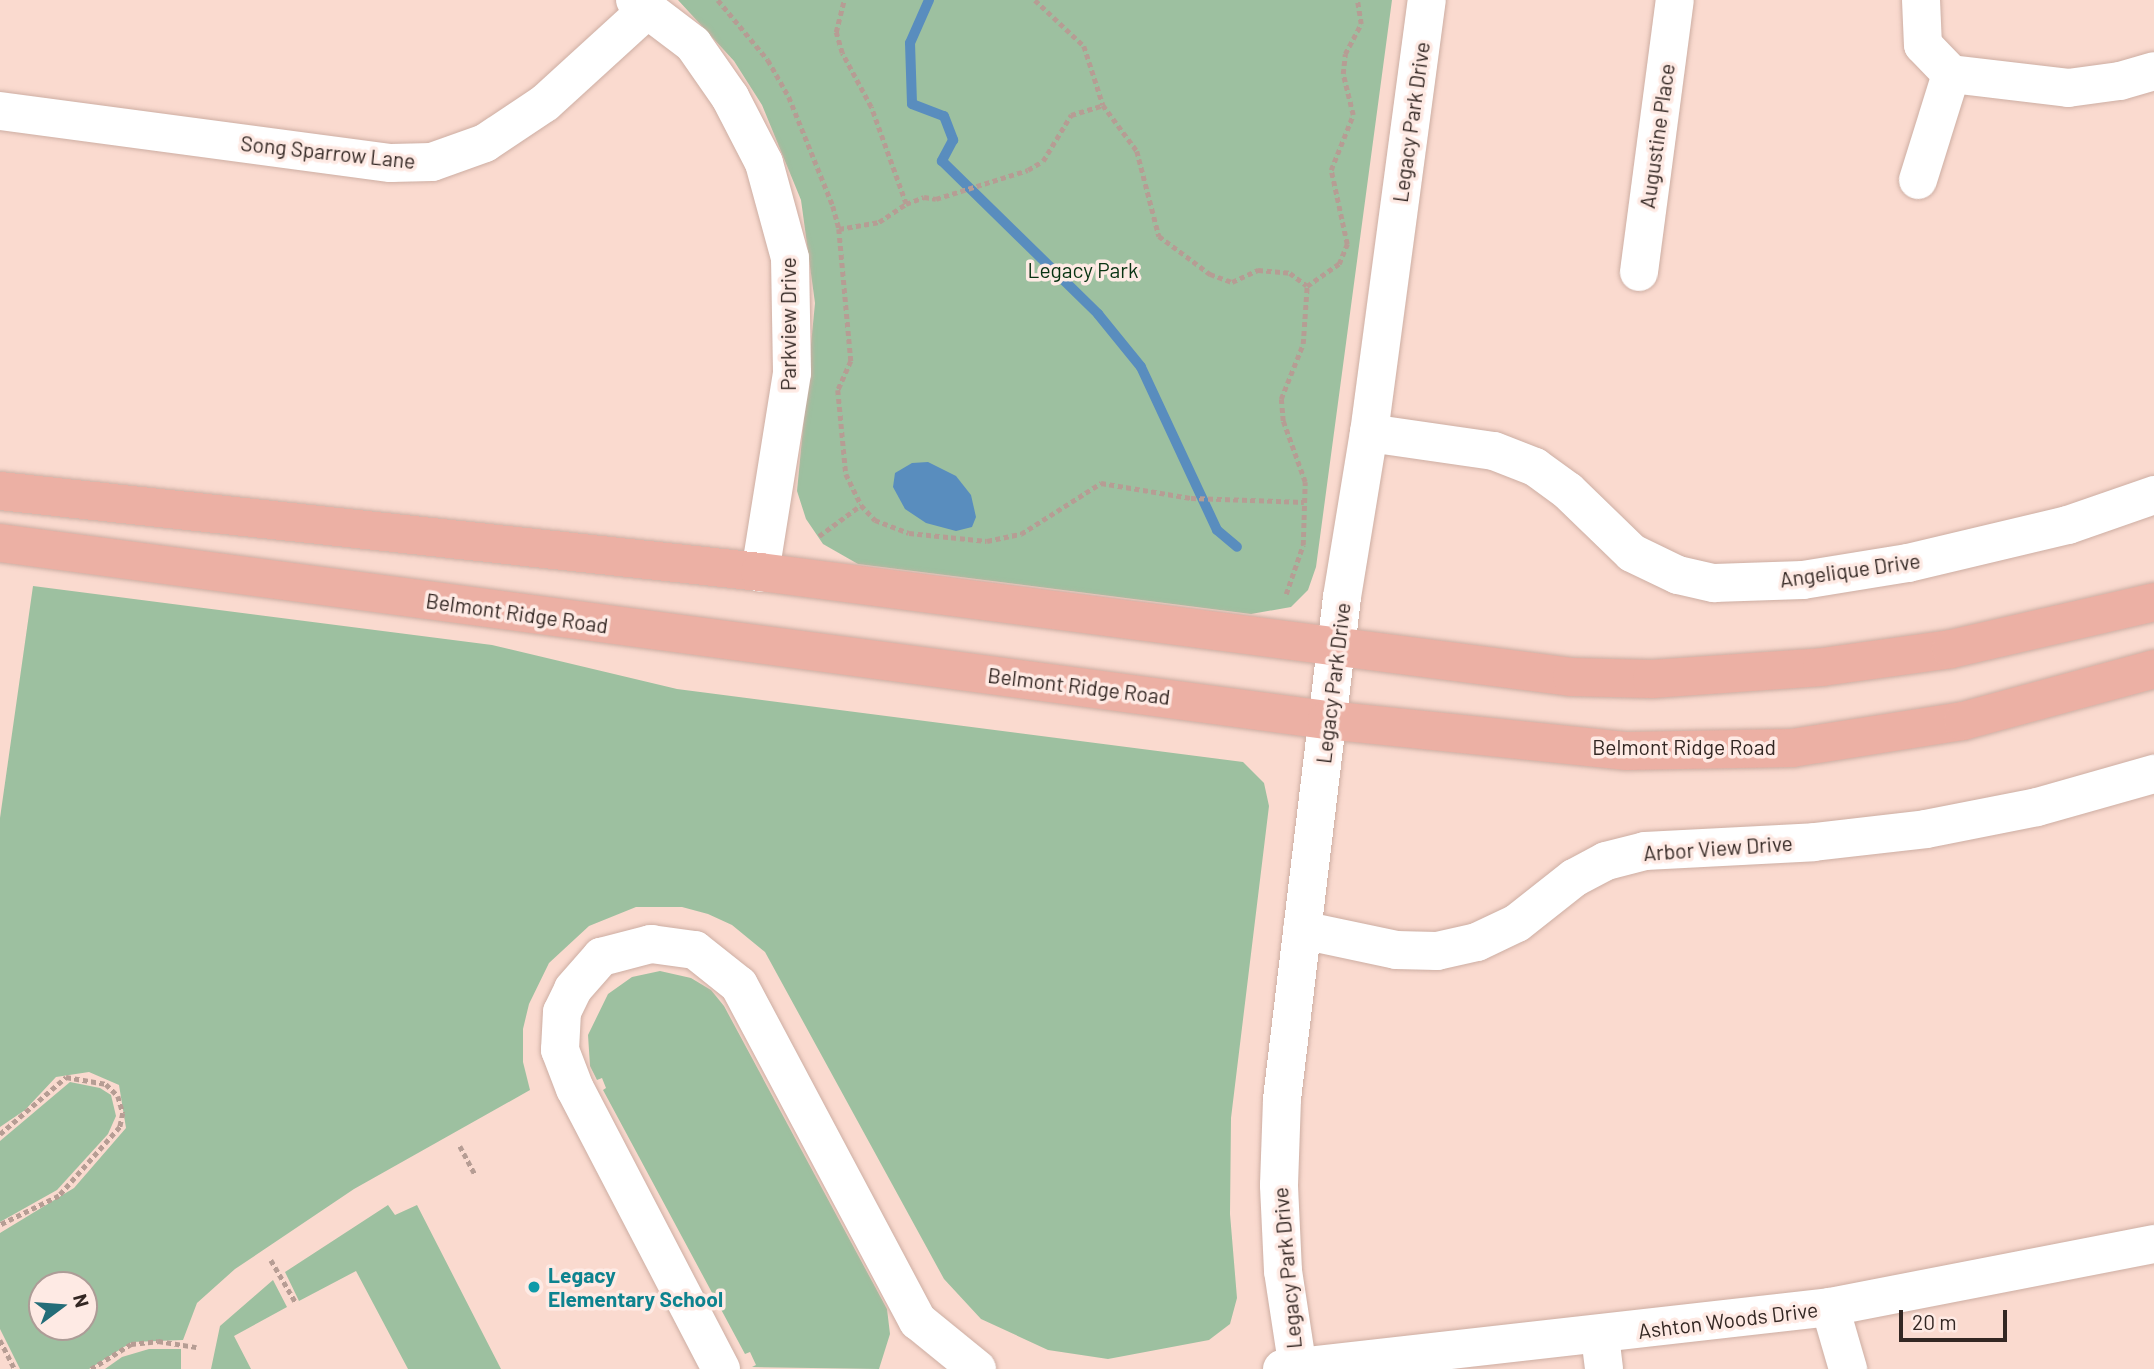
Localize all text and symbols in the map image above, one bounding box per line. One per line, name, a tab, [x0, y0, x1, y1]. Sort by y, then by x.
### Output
street label: Legacy Park Drive	[1387, 40, 1435, 204]
street label: Augustine Place	[1634, 62, 1680, 210]
street label: Song Sparrow Lane	[239, 130, 417, 174]
street label: Parkview Drive	[775, 257, 801, 391]
park label: Legacy Park	[1027, 257, 1139, 283]
street label: Angelique Drive	[1778, 548, 1922, 592]
street label: Belmont Ridge Road	[424, 588, 610, 638]
street label: Legacy Park Drive	[1311, 601, 1355, 765]
street label: Belmont Ridge Road	[986, 662, 1172, 710]
street label: Belmont Ridge Road	[1592, 734, 1776, 760]
street label: Arbor View Drive	[1642, 830, 1794, 866]
street label: Legacy Park Drive	[1267, 1186, 1307, 1350]
place label: Legacy Elementary School	[548, 1262, 723, 1312]
north arrow	[28, 1271, 98, 1341]
marker: Legacy Elementary School	[526, 1279, 542, 1295]
text: N	[69, 1291, 95, 1310]
street label: Ashton Woods Drive	[1636, 1296, 1820, 1344]
scale bar	[1902, 1296, 2010, 1340]
text: 20 m	[1912, 1309, 1957, 1334]

